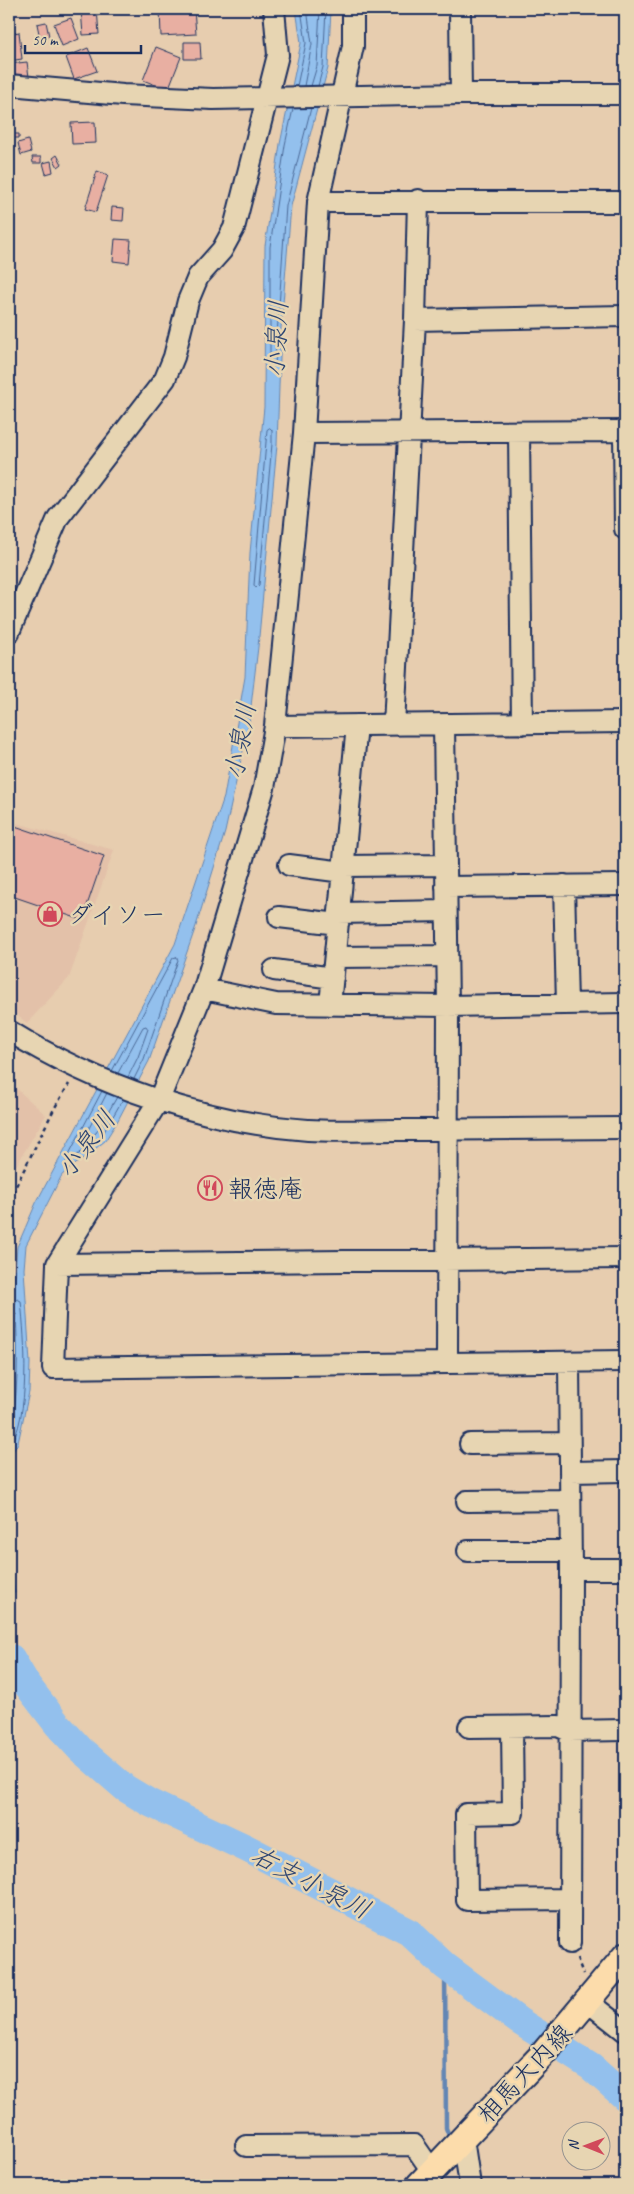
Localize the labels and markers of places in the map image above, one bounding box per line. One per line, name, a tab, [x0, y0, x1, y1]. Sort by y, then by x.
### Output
place label: ダイソー	[68, 899, 166, 931]
shop icon: ダイソー	[37, 901, 63, 927]
place label: 報徳庵	[228, 1173, 303, 1205]
restaurant icon: 報徳庵	[197, 1175, 223, 1201]

